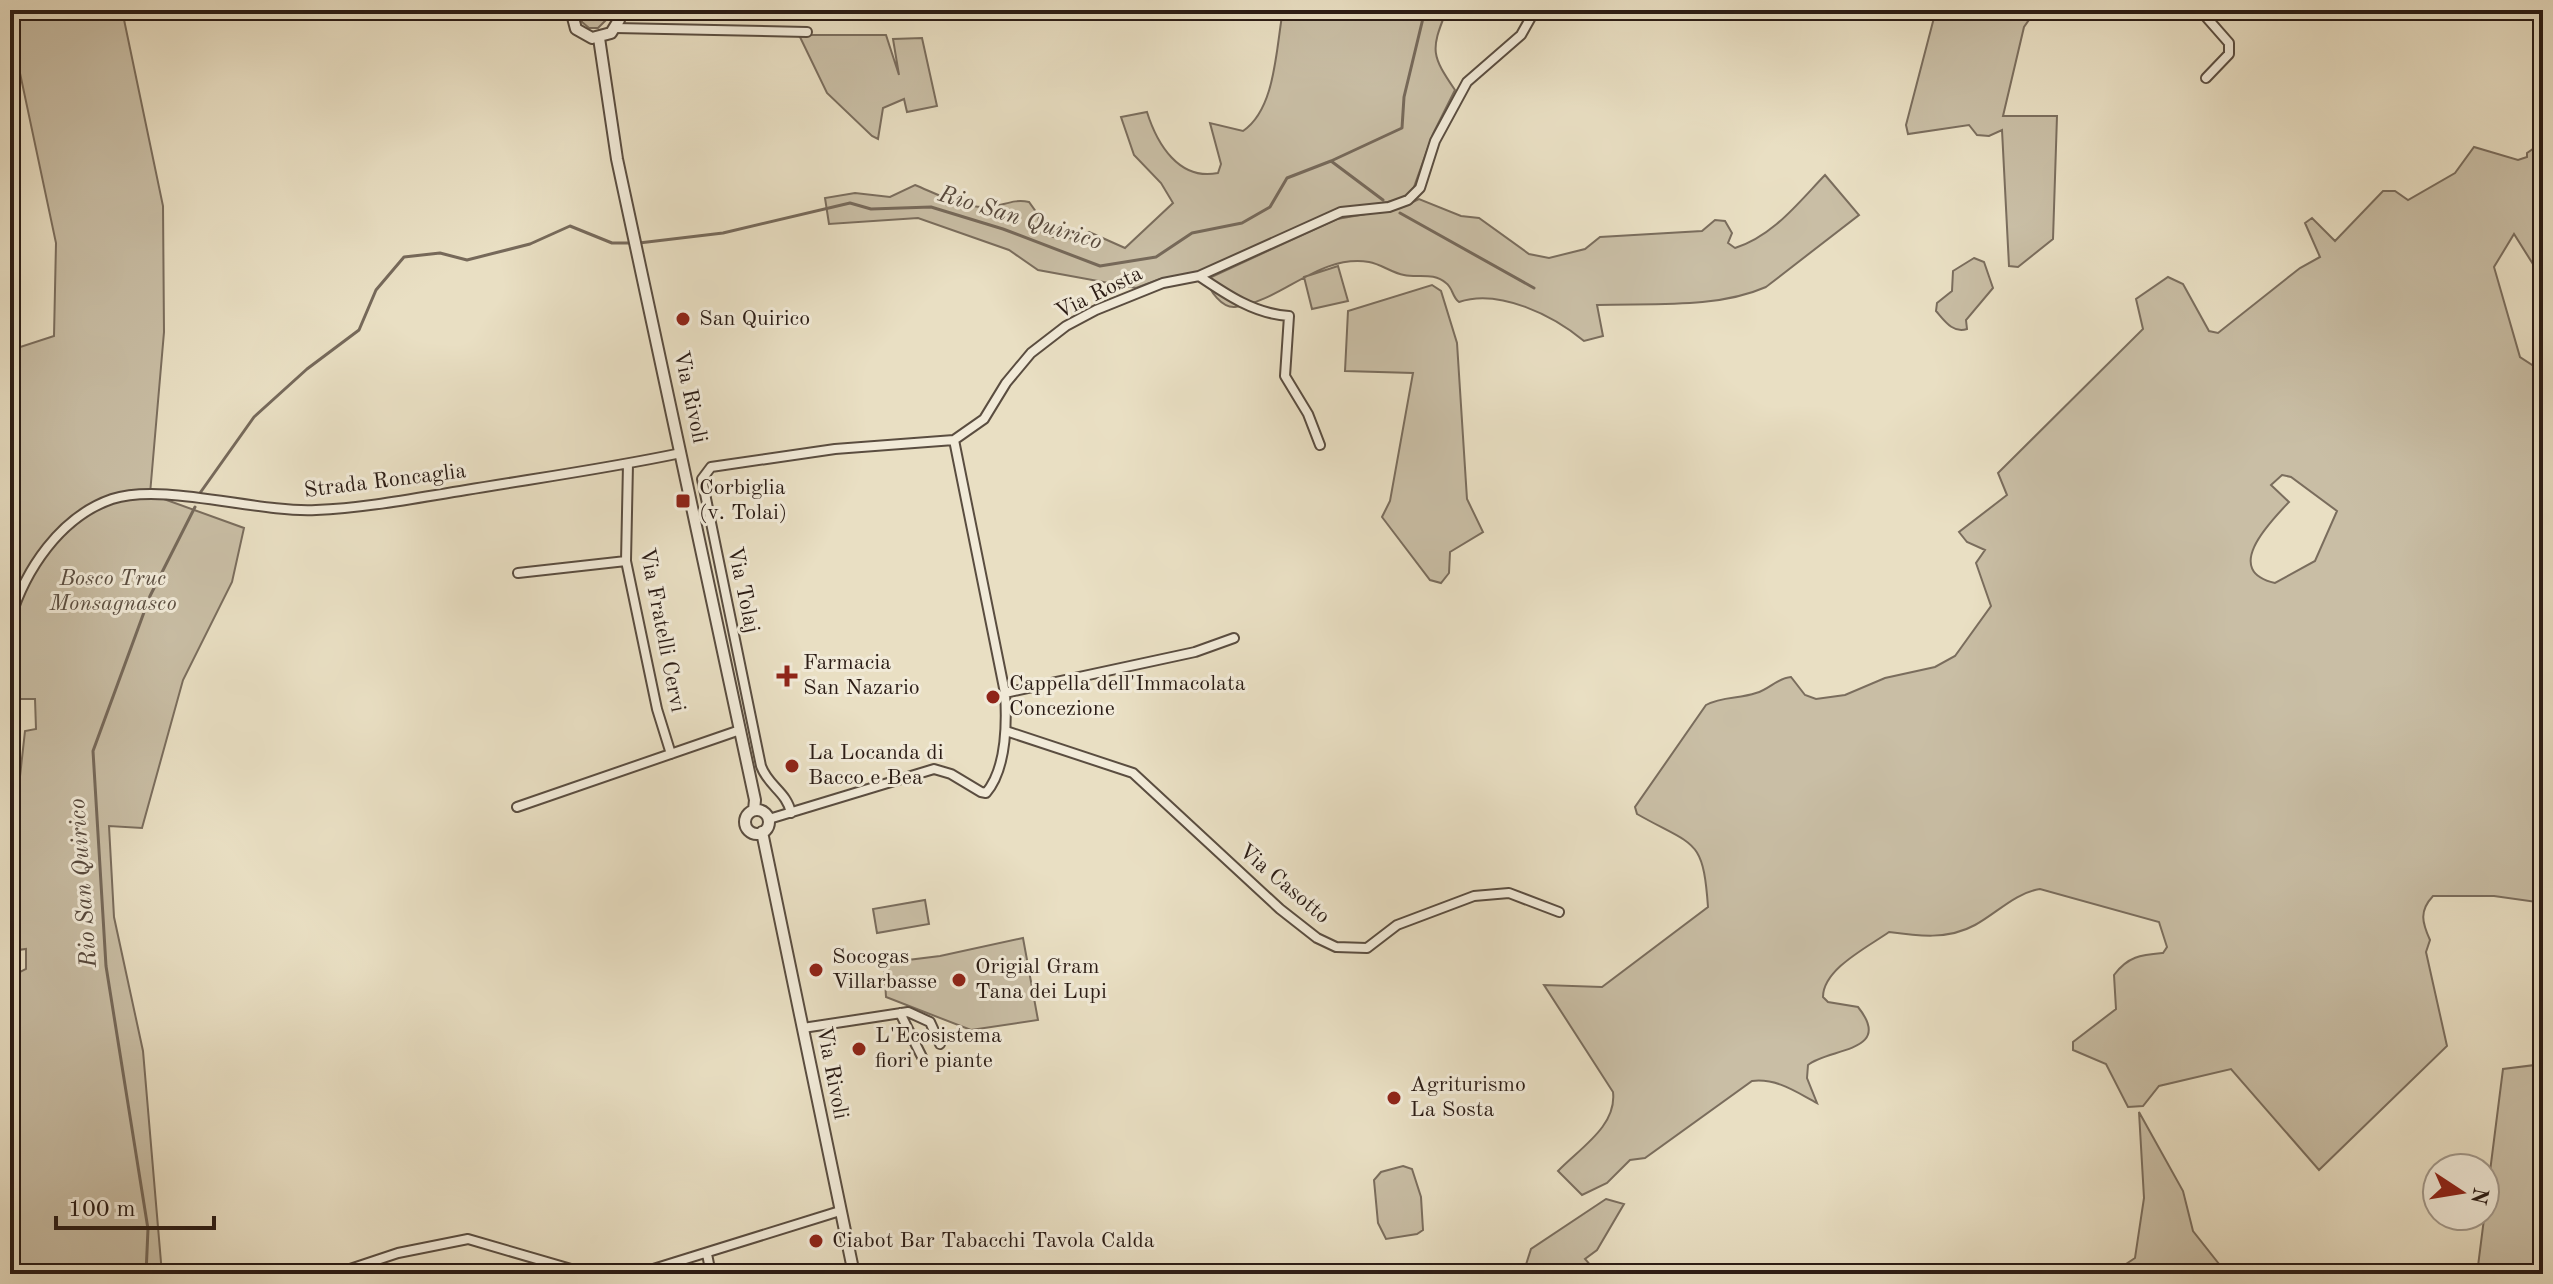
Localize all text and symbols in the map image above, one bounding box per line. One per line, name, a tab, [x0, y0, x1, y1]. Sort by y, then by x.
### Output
water label: Rio San Quirico	[934, 182, 1105, 255]
street label: Via Rosta	[1052, 263, 1146, 323]
place label: San Quirico	[699, 308, 810, 330]
marker: San Quirico	[674, 310, 692, 328]
street label: Via Rivoli	[669, 349, 711, 445]
street label: Strada Roncaglia	[303, 460, 468, 502]
place label: Corbiglia (v. Tolai)	[699, 477, 787, 524]
marker: Corbiglia (v. Tolai)	[674, 492, 692, 510]
street label: Via Tolaj	[723, 545, 763, 635]
street label: Via Fratelli Cervi	[635, 546, 689, 714]
park label: Bosco Truc Monsagnasco	[48, 568, 177, 615]
place label: Farmacia San Nazario	[803, 652, 920, 699]
marker: Farmacia San Nazario	[778, 667, 796, 685]
place label: Cappella dell'Immacolata Concezione	[1009, 673, 1246, 720]
marker: Cappella dell'Immacolata Concezione	[984, 688, 1002, 706]
place label: La Locanda di Bacco e Bea	[808, 742, 944, 789]
marker: La Locanda di Bacco e Bea	[783, 757, 801, 775]
water label: Rio San Quirico	[66, 798, 102, 969]
street label: Via Casotto	[1234, 840, 1334, 928]
place label: Socogas Villarbasse	[832, 946, 937, 993]
place label: Origial Gram Tana dei Lupi	[975, 956, 1107, 1003]
marker: Socogas Villarbasse	[807, 961, 825, 979]
marker: Origial Gram Tana dei Lupi	[950, 971, 968, 989]
street label: Via Rivoli	[812, 1025, 852, 1121]
place label: L'Ecosistema fiori e piante	[875, 1025, 1002, 1072]
marker: L'Ecosistema fiori e piante	[850, 1040, 868, 1058]
place label: Agriturismo La Sosta	[1410, 1074, 1526, 1121]
marker: Agriturismo La Sosta	[1385, 1089, 1403, 1107]
north arrow	[2421, 1152, 2501, 1232]
scale bar	[56, 1180, 214, 1230]
text: N	[2466, 1185, 2491, 1206]
text: 100 m	[68, 1198, 136, 1222]
place label: Ciabot Bar Tabacchi Tavola Calda	[832, 1230, 1155, 1252]
marker: Ciabot Bar Tabacchi Tavola Calda	[807, 1232, 825, 1250]

